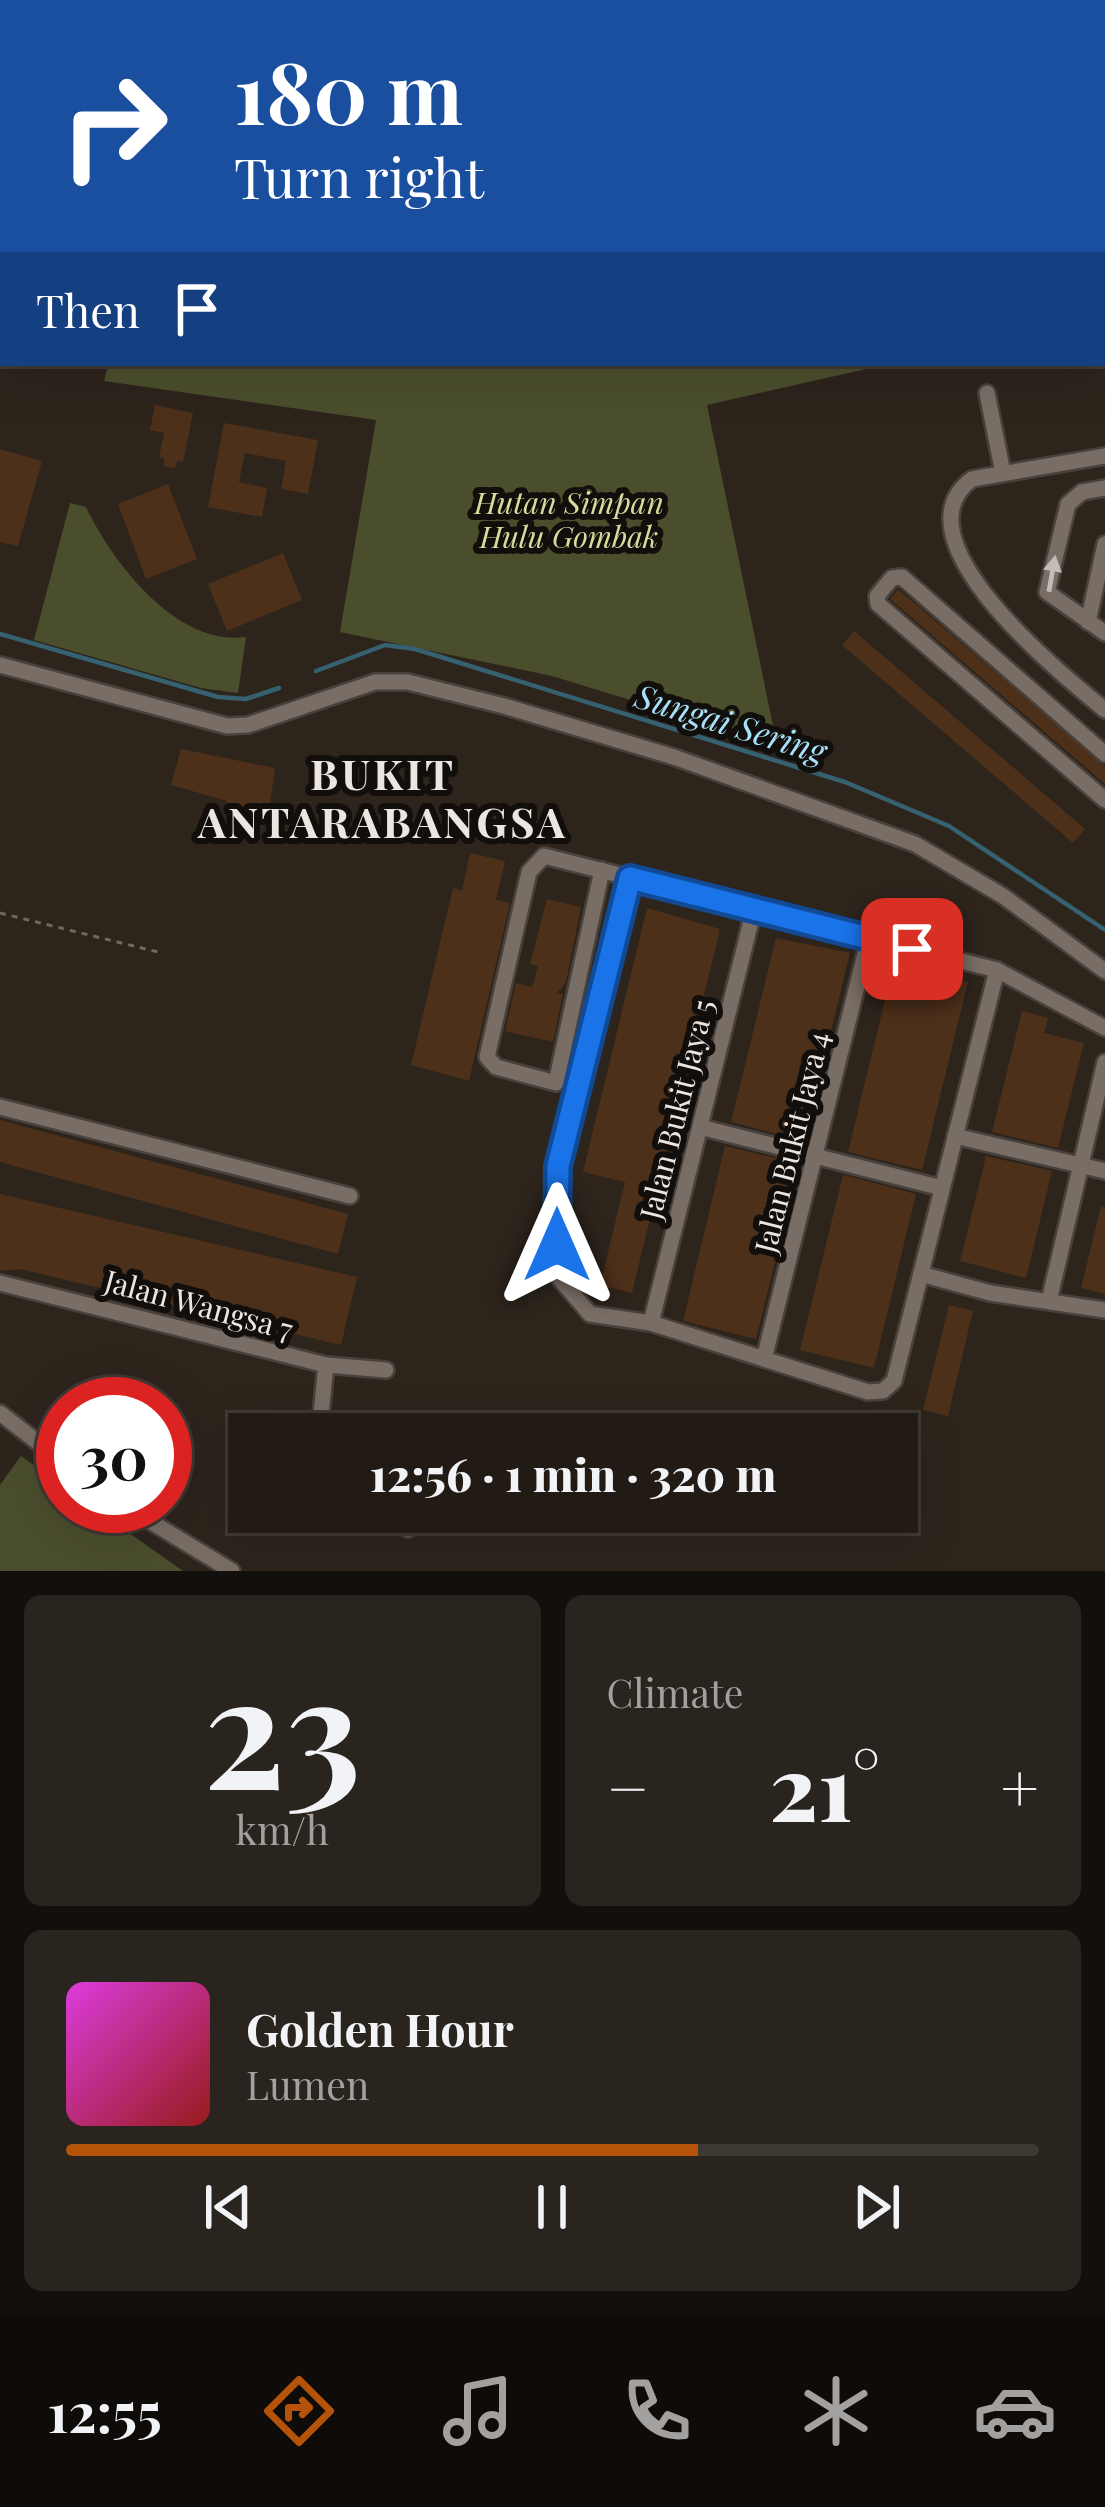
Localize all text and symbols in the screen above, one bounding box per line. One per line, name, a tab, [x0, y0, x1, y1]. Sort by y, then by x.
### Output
text: 180 m	[234, 34, 463, 146]
icon: right	[36, 48, 192, 204]
text: Turn right	[234, 141, 484, 213]
icon: arrive	[164, 276, 230, 342]
text: Then	[36, 279, 140, 339]
park label: Hutan Simpan Hulu Gombak	[473, 482, 664, 556]
one-way arrow	[1043, 555, 1062, 592]
water label: Sungai Sering	[629, 672, 834, 772]
district label: BUKIT ANTARABANGSA	[197, 745, 568, 849]
pin	[861, 898, 963, 1000]
icon: arrive	[879, 916, 945, 982]
street label: Jalan Bukit Jaya 5	[629, 995, 723, 1224]
street label: Jalan Bukit Jaya 4	[744, 1027, 838, 1258]
position arrow	[494, 1182, 620, 1308]
street label: Jalan Wangsa 7	[99, 1259, 298, 1348]
speed limit sign: 30	[36, 1377, 192, 1533]
text: 12:56 · 1 min · 320 m	[369, 1443, 777, 1503]
text: 23	[203, 1621, 361, 1829]
text: Climate	[607, 1666, 744, 1718]
text: 21°	[770, 1725, 880, 1845]
text: −	[607, 1742, 649, 1830]
text: +	[1000, 1742, 1039, 1830]
text: km/h	[235, 1803, 329, 1855]
text: Golden Hour	[246, 1998, 514, 2058]
text: Lumen	[246, 2058, 369, 2110]
icon: previous	[195, 2174, 261, 2240]
icon: pause	[519, 2174, 585, 2240]
icon: next	[844, 2174, 910, 2240]
icon: directions	[257, 2369, 341, 2453]
icon: music	[436, 2369, 520, 2453]
icon: phone	[615, 2369, 699, 2453]
icon: climate	[794, 2369, 878, 2453]
icon: car	[973, 2369, 1057, 2453]
text: 12:55	[48, 2375, 162, 2447]

